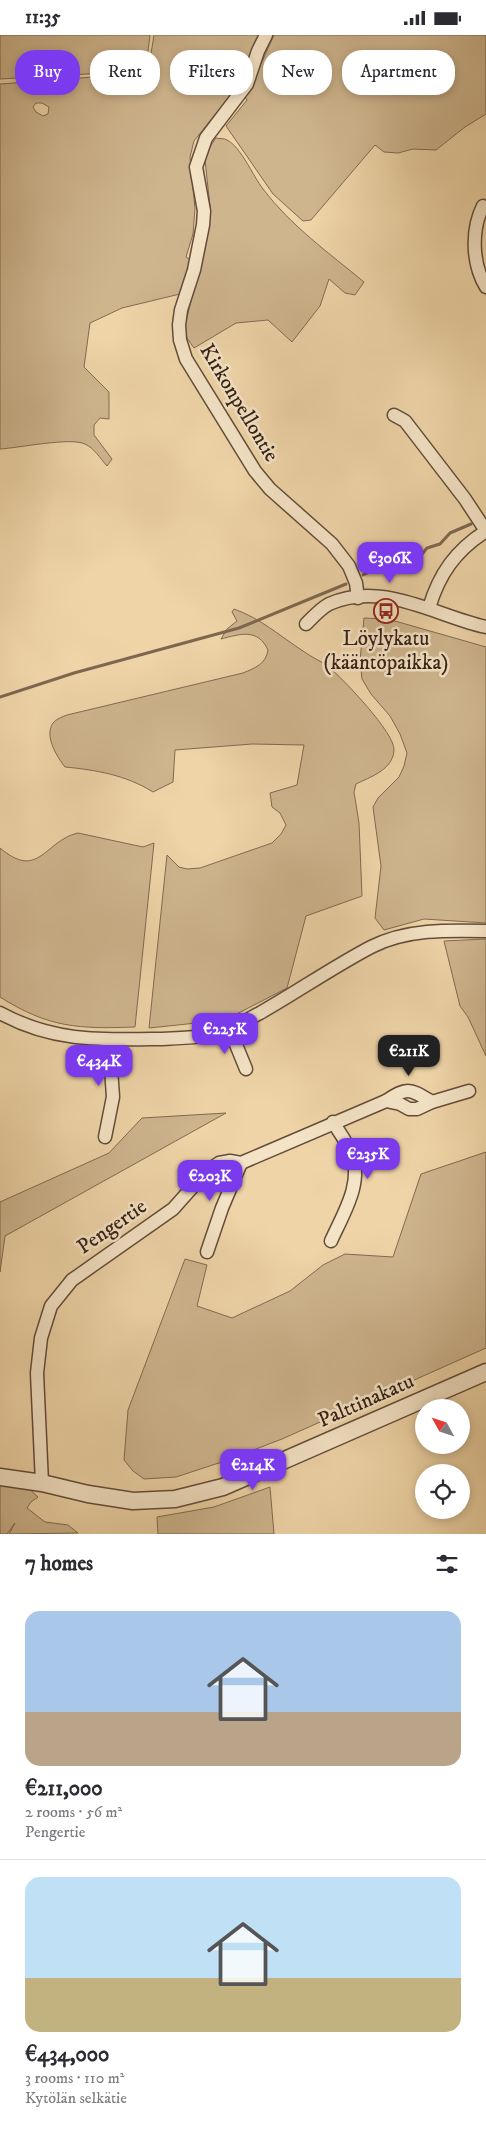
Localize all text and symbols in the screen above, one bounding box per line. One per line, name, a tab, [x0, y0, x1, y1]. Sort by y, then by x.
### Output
text: 11:35	[25, 6, 60, 29]
chip: Buy	[15, 50, 80, 95]
chip: Rent	[90, 50, 160, 95]
chip: Filters	[170, 50, 253, 95]
chip: New	[263, 50, 332, 95]
chip: Apartment	[342, 50, 455, 95]
street label: Kirkonpellontie	[194, 339, 285, 467]
pin: €306K	[355, 541, 425, 584]
text: €306K	[368, 548, 412, 568]
bus stop icon: Löylykatu (kääntöpaikka)	[373, 598, 399, 624]
place label: Löylykatu (kääntöpaikka)	[324, 626, 448, 676]
pin: €225K	[190, 1013, 260, 1055]
text: €225K	[203, 1019, 247, 1039]
pin: €211K	[374, 1035, 444, 1077]
text: €211K	[389, 1041, 429, 1061]
pin: €434K	[64, 1045, 134, 1087]
text: €434K	[76, 1051, 122, 1071]
pin: €235K	[333, 1137, 403, 1180]
text: €235K	[347, 1144, 389, 1164]
pin: €203K	[175, 1159, 245, 1202]
text: €203K	[188, 1166, 232, 1186]
street label: Pengertie	[72, 1193, 152, 1260]
street label: Palttinakatu	[314, 1368, 418, 1434]
north arrow	[415, 1399, 470, 1454]
map controls	[415, 1399, 470, 1519]
pin: €214K	[218, 1449, 288, 1491]
text: €214K	[231, 1455, 275, 1475]
button: locate	[415, 1464, 470, 1519]
icon: filters	[433, 1550, 461, 1578]
text: 7 homes	[25, 1551, 93, 1577]
icon: home	[198, 1644, 288, 1734]
text: €211,000	[25, 1776, 103, 1802]
text: 2 rooms · 56 m²	[25, 1802, 122, 1822]
text: Pengertie	[25, 1822, 85, 1842]
icon: home	[198, 1909, 288, 1999]
text: €434,000	[25, 2042, 109, 2068]
text: 3 rooms · 110 m²	[25, 2068, 124, 2088]
text: Kytölän selkätie	[25, 2088, 127, 2108]

